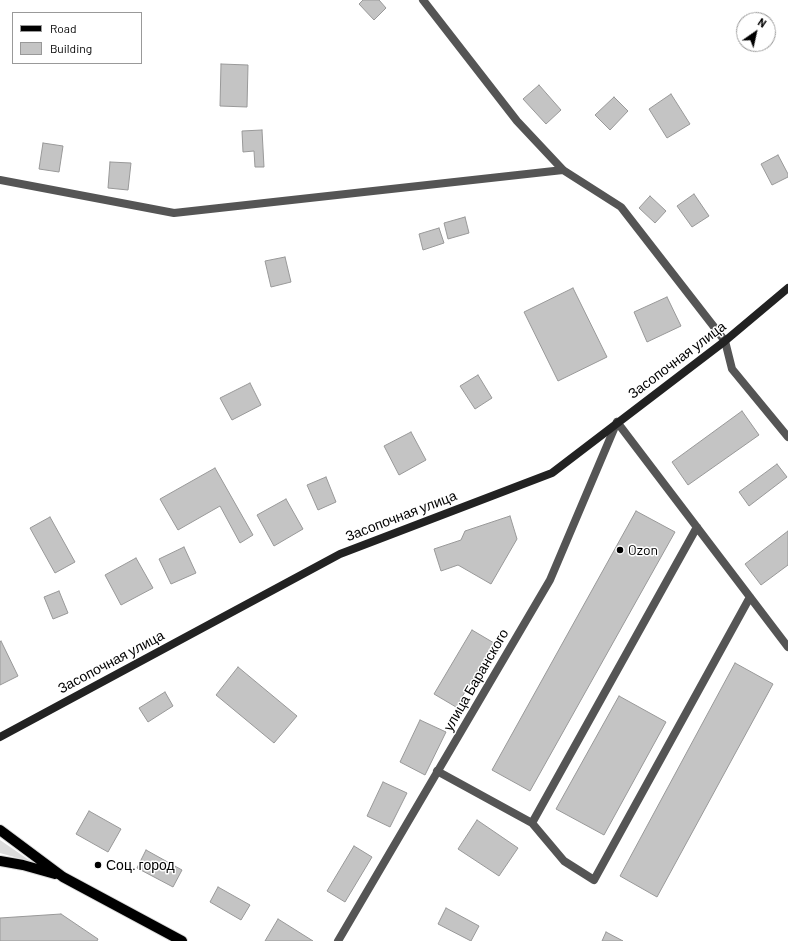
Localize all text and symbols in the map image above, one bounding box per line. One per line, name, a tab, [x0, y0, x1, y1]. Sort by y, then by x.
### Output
legend	[12, 12, 142, 64]
north arrow	[736, 12, 776, 52]
text: N	[756, 15, 769, 30]
text: Road	[50, 21, 77, 35]
text: Building	[50, 41, 92, 55]
street label: Засопочная улица	[625, 318, 729, 402]
street label: Засопочная улица	[343, 487, 459, 545]
place label: Ozon	[628, 542, 658, 558]
marker: Ozon	[615, 545, 625, 555]
street label: улица Баранского	[440, 626, 512, 734]
street label: Засопочная улица	[55, 627, 167, 697]
place label: Соц. город	[106, 857, 175, 873]
marker: Соц. город	[93, 860, 103, 870]

